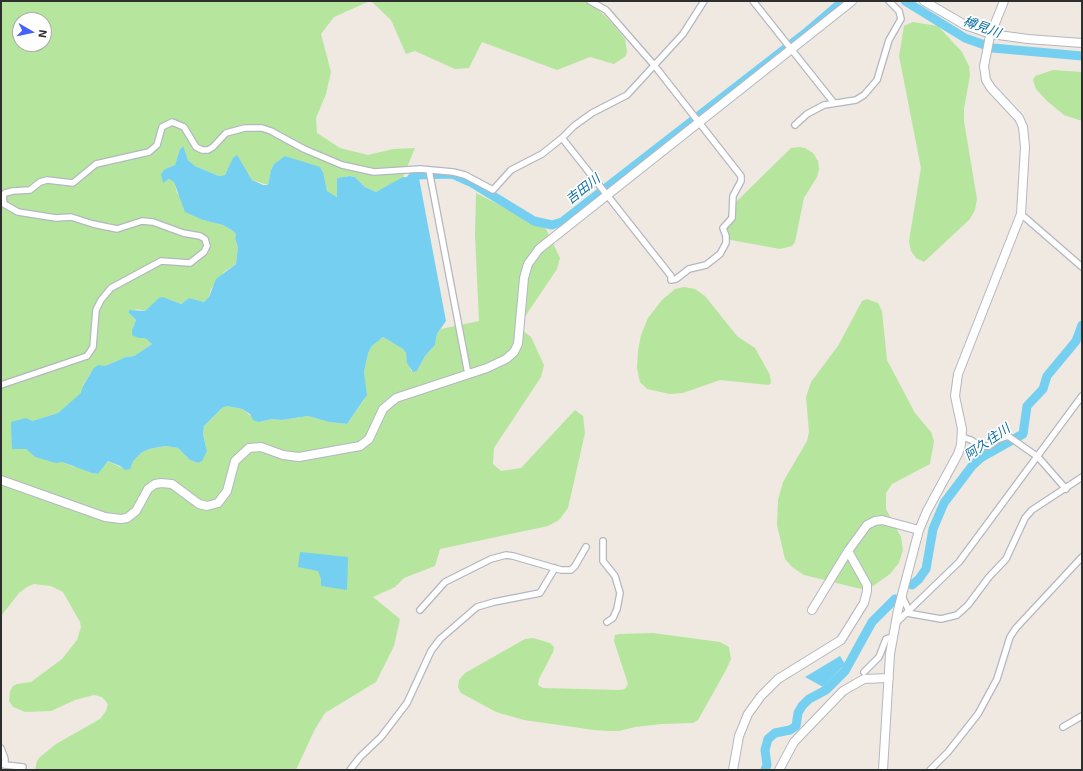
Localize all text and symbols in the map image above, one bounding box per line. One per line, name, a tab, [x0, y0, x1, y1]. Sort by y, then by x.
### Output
north arrow	[12, 12, 52, 52]
water label: 樽見川	[961, 13, 1003, 41]
text: N	[36, 29, 50, 39]
water label: 吉田川	[563, 171, 603, 207]
water label: 阿久住川	[961, 421, 1013, 463]

